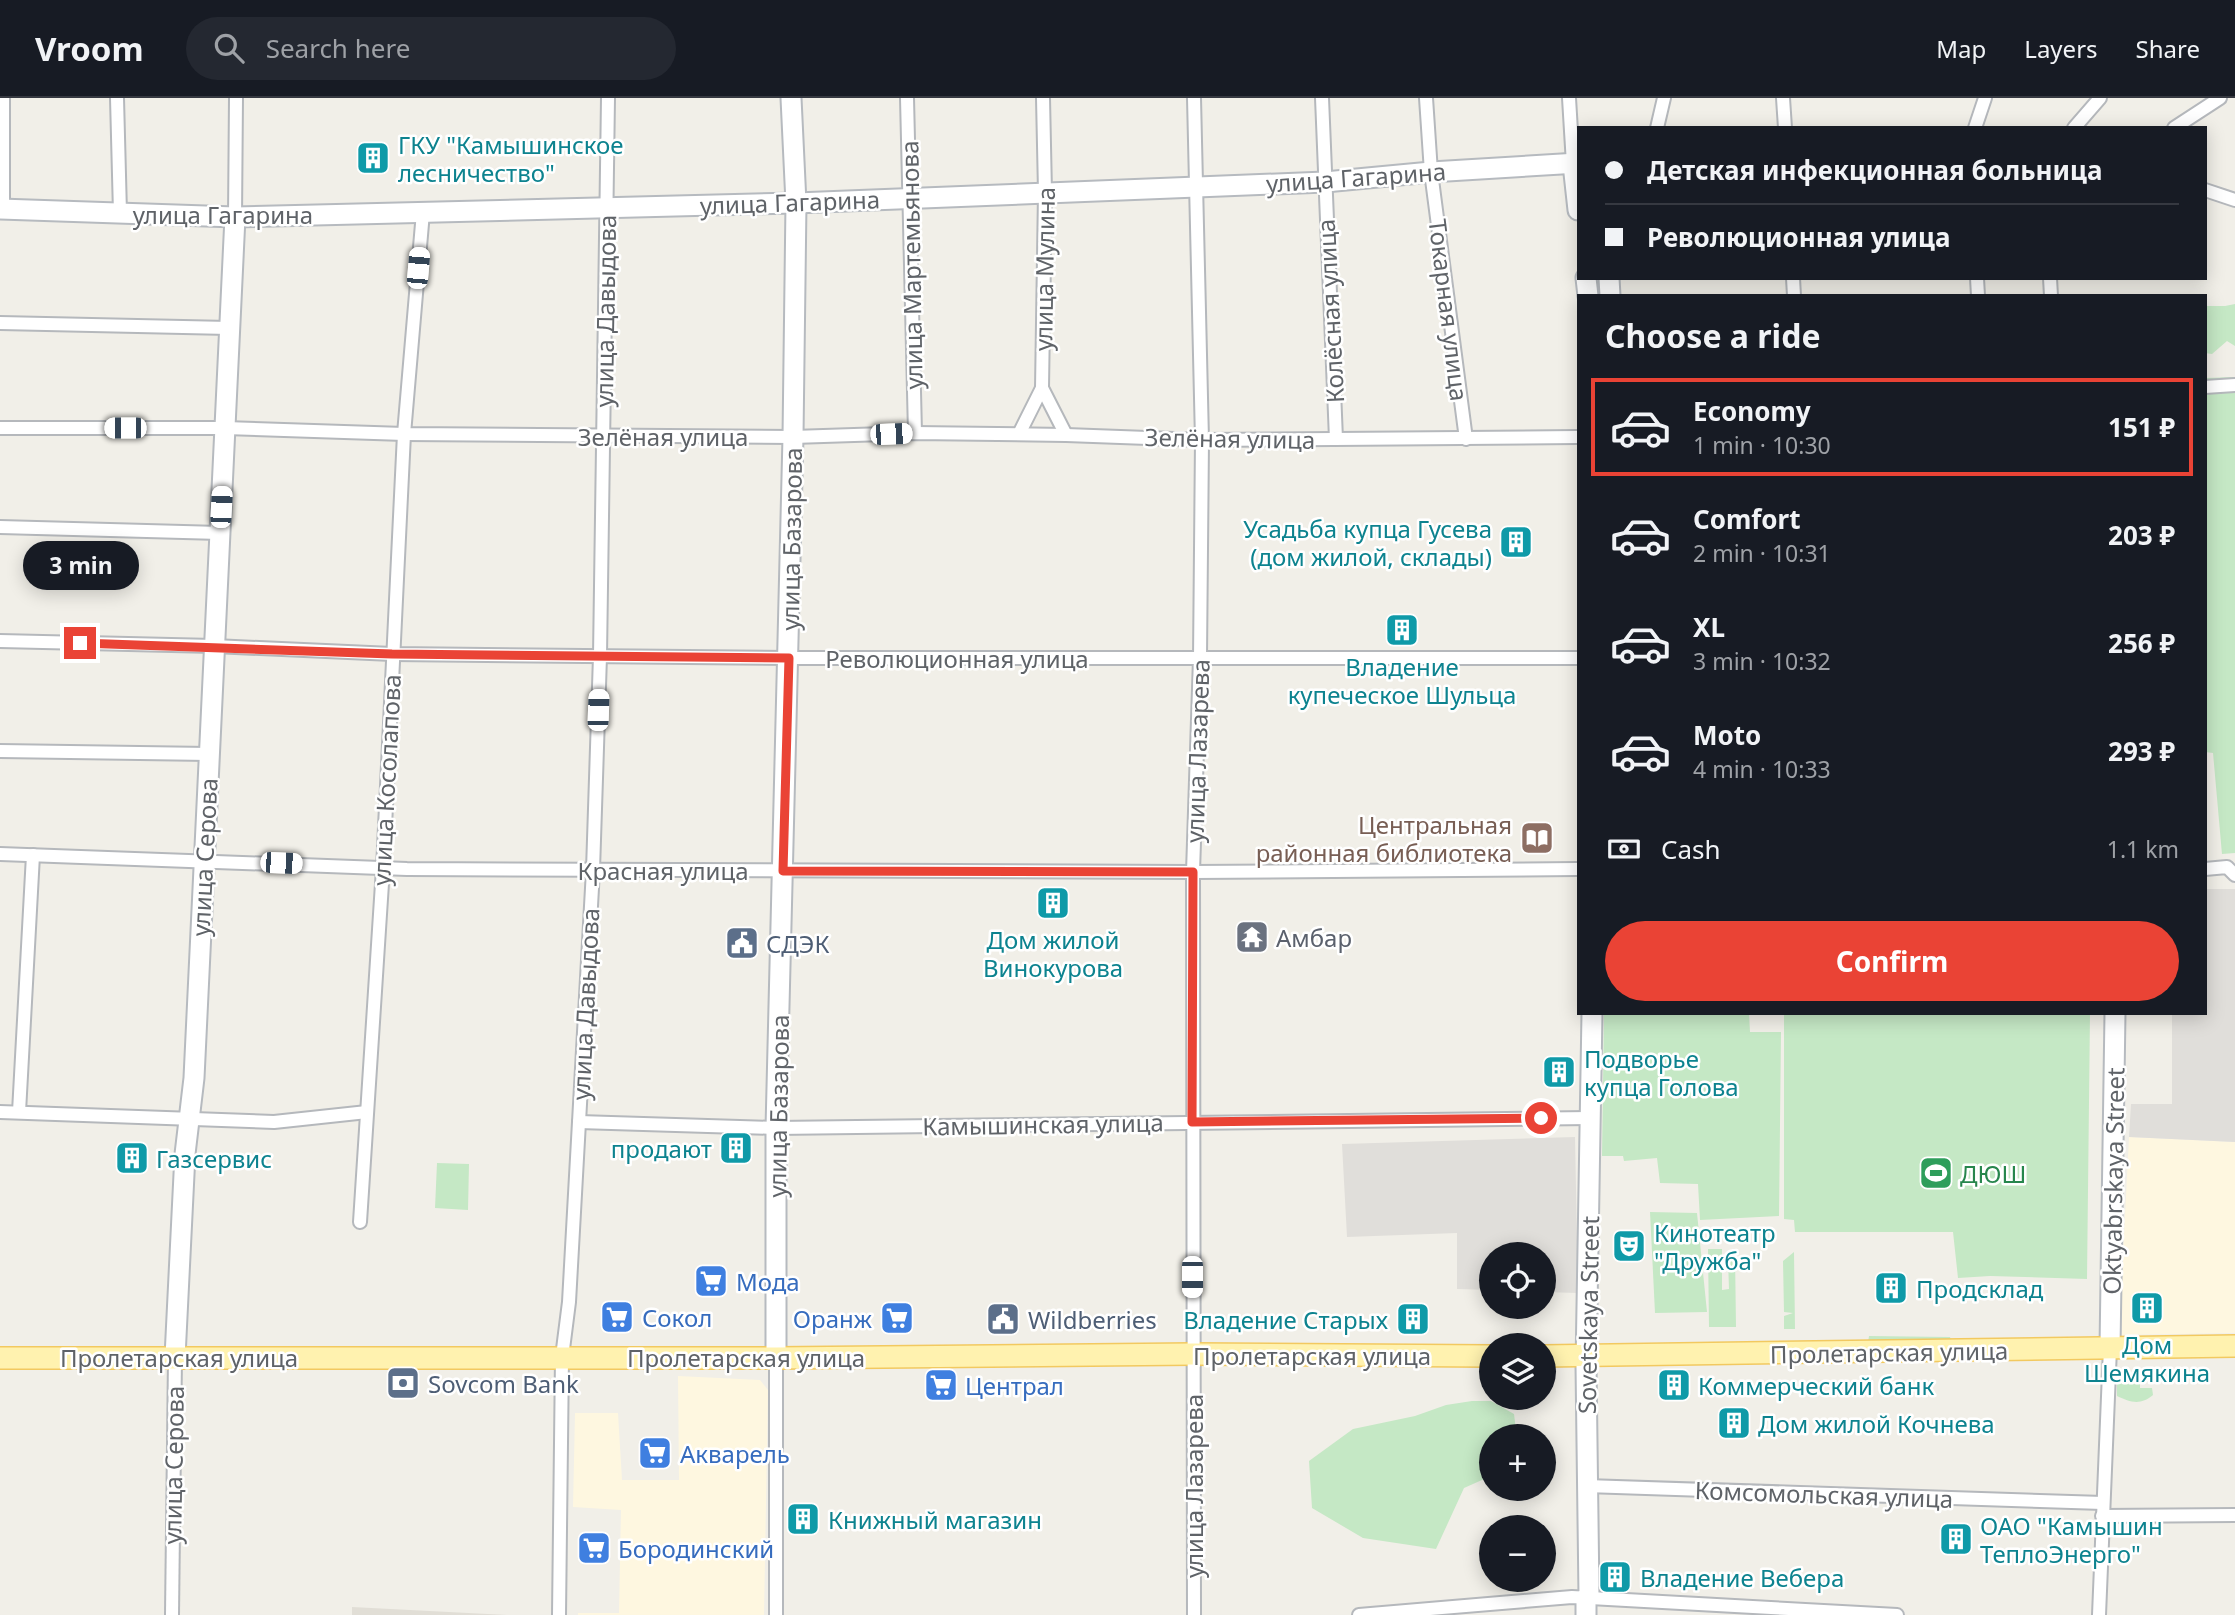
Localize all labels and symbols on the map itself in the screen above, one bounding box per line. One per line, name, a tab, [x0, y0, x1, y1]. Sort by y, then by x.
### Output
place label: ГКУ "Камышинское лесничество"	[398, 128, 623, 189]
building icon: ГКУ "Камышинское лесничество"	[354, 139, 392, 177]
street label: улица Мартемьянова	[892, 140, 930, 390]
street label: улица Гагарина	[1265, 154, 1447, 200]
street label: улица Гагарина	[699, 182, 881, 222]
street label: улица Мулина	[1026, 187, 1062, 351]
street label: улица Гагарина	[133, 198, 313, 231]
street label: улица Давыдова	[587, 214, 623, 408]
street label: Токарная улица	[1421, 217, 1477, 403]
street label: Колёсная улица	[1309, 218, 1351, 404]
car	[406, 246, 431, 290]
car	[105, 418, 147, 439]
street label: Зелёная улица	[578, 420, 748, 453]
street label: Зелёная улица	[1144, 420, 1316, 456]
car	[870, 423, 913, 445]
street label: улица Базарова	[773, 447, 809, 631]
car	[210, 485, 233, 529]
place label: Усадьба купца Гусева (дом жилой, склады)	[1243, 512, 1492, 573]
building icon: Усадьба купца Гусева (дом жилой, склады)	[1497, 523, 1535, 561]
callout: 3 min	[22, 542, 138, 590]
building icon: Владение купеческое Шульца	[1383, 611, 1421, 649]
route end	[64, 627, 96, 659]
street label: Революционная улица	[825, 642, 1089, 675]
place label: Владение купеческое Шульца	[1288, 650, 1516, 711]
street label: улица Лазарева	[1177, 658, 1217, 844]
street label: улица Косолапова	[364, 673, 408, 887]
car	[587, 689, 610, 731]
street label: улица Серова	[183, 777, 225, 937]
place label: Центральная районная библиотека	[1256, 808, 1512, 869]
library icon: Центральная районная библиотека	[1518, 819, 1556, 857]
car	[260, 852, 303, 874]
street label: Красная улица	[578, 854, 748, 887]
building icon: Дом жилой Винокурова	[1034, 884, 1072, 922]
street label: улица Давыдова	[563, 907, 607, 1101]
temple icon: Амбар	[1233, 918, 1271, 956]
place label: Амбар	[1276, 921, 1352, 954]
place label: Дом жилой Винокурова	[983, 923, 1123, 984]
public building icon: СДЭК	[723, 924, 761, 962]
place label: СДЭК	[766, 927, 829, 960]
street label: улица Базарова	[760, 1014, 796, 1198]
place label: Подворье купца Голова	[1584, 1042, 1739, 1103]
building icon: Подворье купца Голова	[1540, 1053, 1578, 1091]
street label: Oktyabrskaya Street	[2095, 1067, 2131, 1295]
route start	[1525, 1102, 1557, 1134]
street label: Камышинская улица	[922, 1105, 1164, 1143]
building icon: продают	[717, 1129, 755, 1167]
place label: продают	[611, 1132, 712, 1165]
building icon: Газсервис	[113, 1139, 151, 1177]
place label: Газсервис	[156, 1142, 272, 1175]
sports icon: ДЮШ	[1917, 1154, 1955, 1192]
place label: ДЮШ	[1960, 1157, 2026, 1190]
street label: Sovetskaya Street	[1570, 1215, 1606, 1414]
place label: Кинотеатр "Дружба"	[1654, 1216, 1776, 1277]
theatre icon: Кинотеатр "Дружба"	[1610, 1227, 1648, 1265]
car	[1182, 1256, 1203, 1298]
supermarket icon: Мода	[692, 1262, 730, 1300]
place label: Мода	[736, 1265, 800, 1298]
building icon: Продсклад	[1872, 1269, 1910, 1307]
place label: Продсклад	[1916, 1272, 2044, 1305]
building icon: Дом Шемякина	[2128, 1289, 2166, 1327]
supermarket icon: Сокол	[598, 1298, 636, 1336]
supermarket icon: Оранж	[878, 1299, 916, 1337]
public building icon: Wildberries	[984, 1300, 1022, 1338]
building icon: Владение Старых	[1394, 1300, 1432, 1338]
place label: Сокол	[642, 1301, 712, 1334]
place label: Оранж	[793, 1302, 873, 1335]
place label: Wildberries	[1028, 1303, 1157, 1336]
place label: Владение Старых	[1183, 1303, 1389, 1336]
place label: Дом Шемякина	[2084, 1328, 2210, 1389]
street label: Пролетарская улица	[1770, 1333, 2008, 1371]
street label: Пролетарская улица	[1193, 1339, 1431, 1372]
street label: Пролетарская улица	[60, 1341, 298, 1374]
street label: Пролетарская улица	[627, 1341, 865, 1374]
bank icon: Sovcom Bank	[384, 1364, 422, 1402]
supermarket icon: Централ	[922, 1366, 960, 1404]
building icon: Коммерческий банк	[1655, 1366, 1693, 1404]
place label: Sovcom Bank	[428, 1367, 579, 1400]
place label: Централ	[965, 1369, 1064, 1402]
place label: Коммерческий банк	[1698, 1369, 1935, 1402]
street label: улица Серова	[155, 1385, 191, 1545]
street label: улица Лазарева	[1177, 1394, 1210, 1578]
building icon: Дом жилой Кочнева	[1715, 1404, 1753, 1442]
place label: Дом жилой Кочнева	[1758, 1407, 1995, 1440]
supermarket icon: Акварель	[636, 1434, 674, 1472]
place label: Акварель	[680, 1437, 790, 1470]
street label: Комсомольская улица	[1694, 1473, 1954, 1515]
building icon: Книжный магазин	[784, 1500, 822, 1538]
place label: Книжный магазин	[828, 1503, 1042, 1536]
place label: ОАО "Камышин ТеплоЭнерго"	[1980, 1509, 2163, 1570]
building icon: ОАО "Камышин ТеплоЭнерго"	[1937, 1520, 1975, 1558]
supermarket icon: Бородинский	[575, 1529, 613, 1567]
place label: Бородинский	[618, 1532, 774, 1565]
building icon: Владение Вебера	[1596, 1558, 1634, 1596]
place label: Владение Вебера	[1640, 1561, 1844, 1594]

